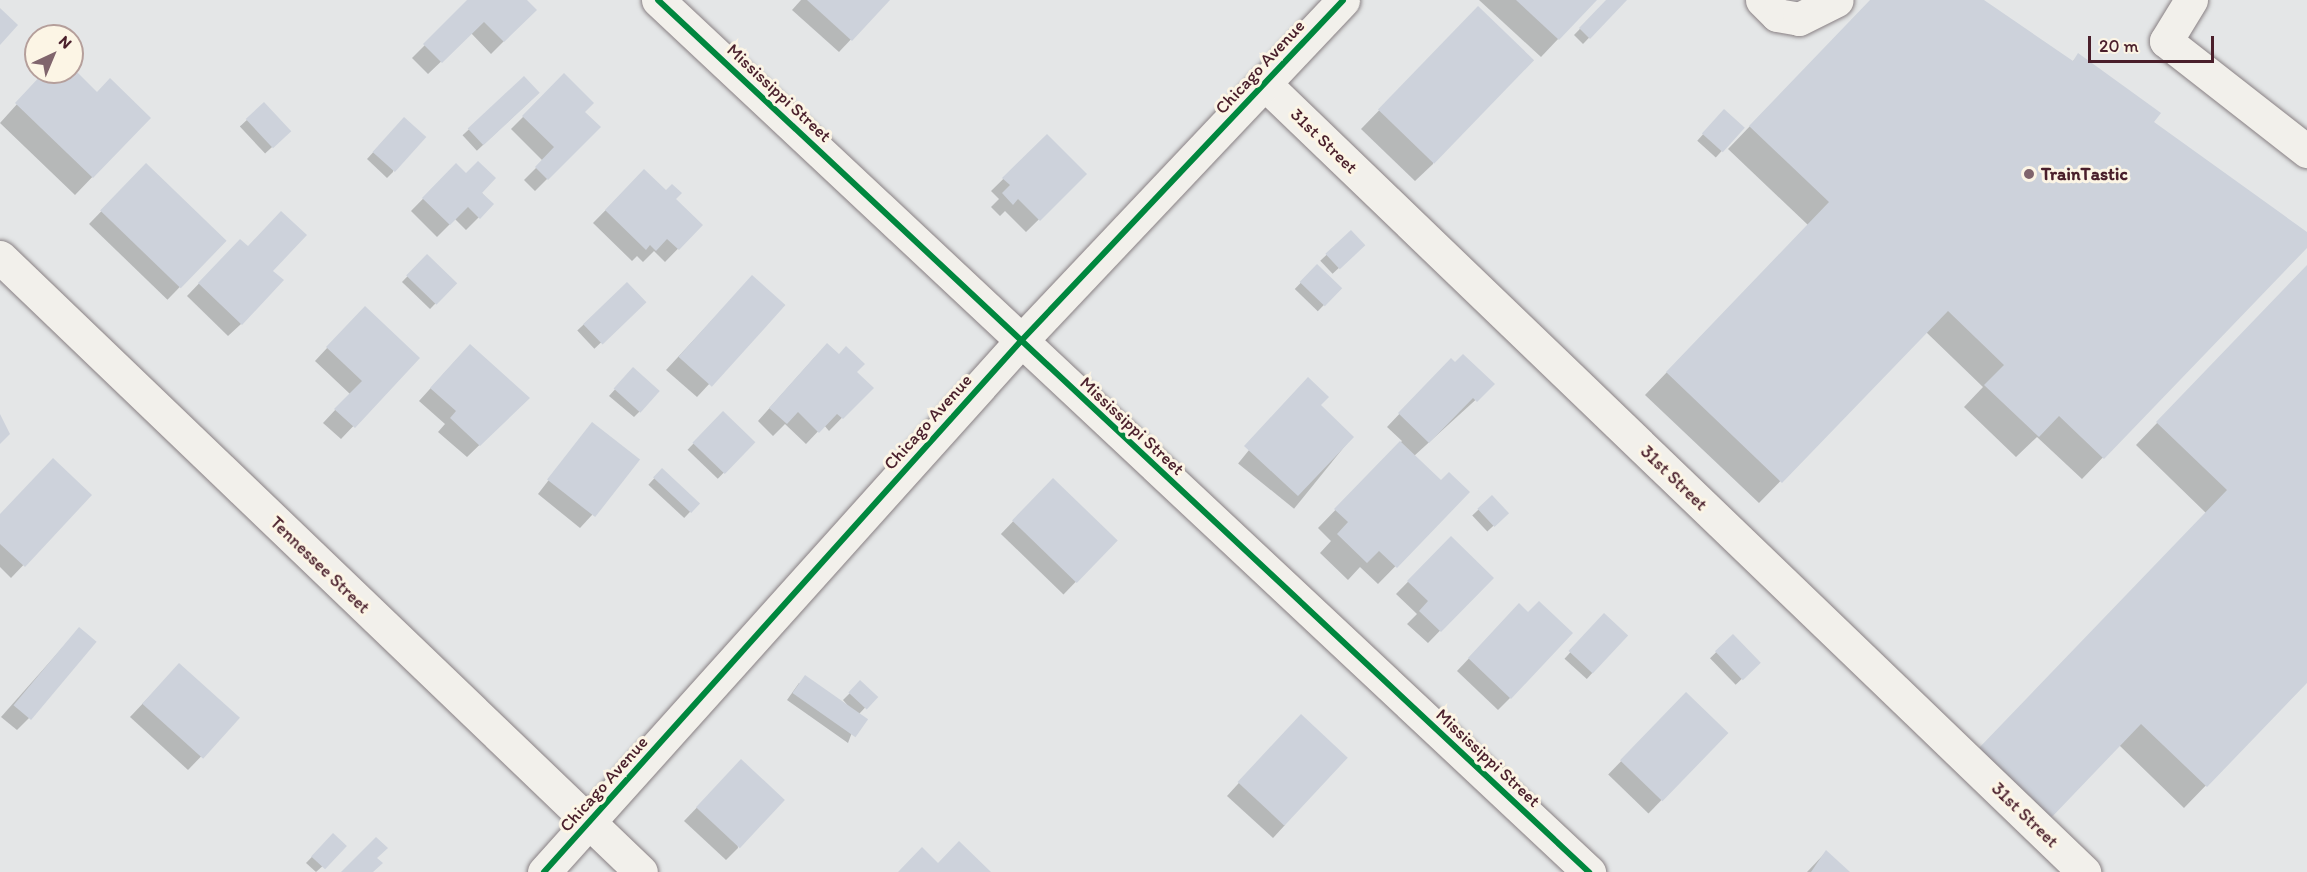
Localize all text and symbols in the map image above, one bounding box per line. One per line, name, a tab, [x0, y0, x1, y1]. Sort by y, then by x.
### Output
street label: Chicago Avenue	[1211, 15, 1309, 119]
north arrow	[24, 24, 84, 84]
scale bar	[2091, 24, 2217, 62]
text: N	[55, 32, 76, 53]
text: 20 m	[2099, 35, 2139, 57]
street label: Mississippi Street	[722, 39, 836, 147]
street label: 31st Street	[1286, 104, 1362, 178]
place label: TrainTastic	[2041, 163, 2128, 185]
marker: TrainTastic	[2022, 167, 2036, 181]
street label: Chicago Avenue	[879, 370, 977, 474]
street label: Mississippi Street	[1075, 372, 1189, 480]
street label: 31st Street	[1636, 441, 1712, 515]
street label: Tennessee Street	[266, 512, 374, 618]
street label: Mississippi Street	[1431, 704, 1545, 812]
street label: Chicago Avenue	[555, 732, 653, 836]
street label: 31st Street	[1987, 778, 2063, 852]

